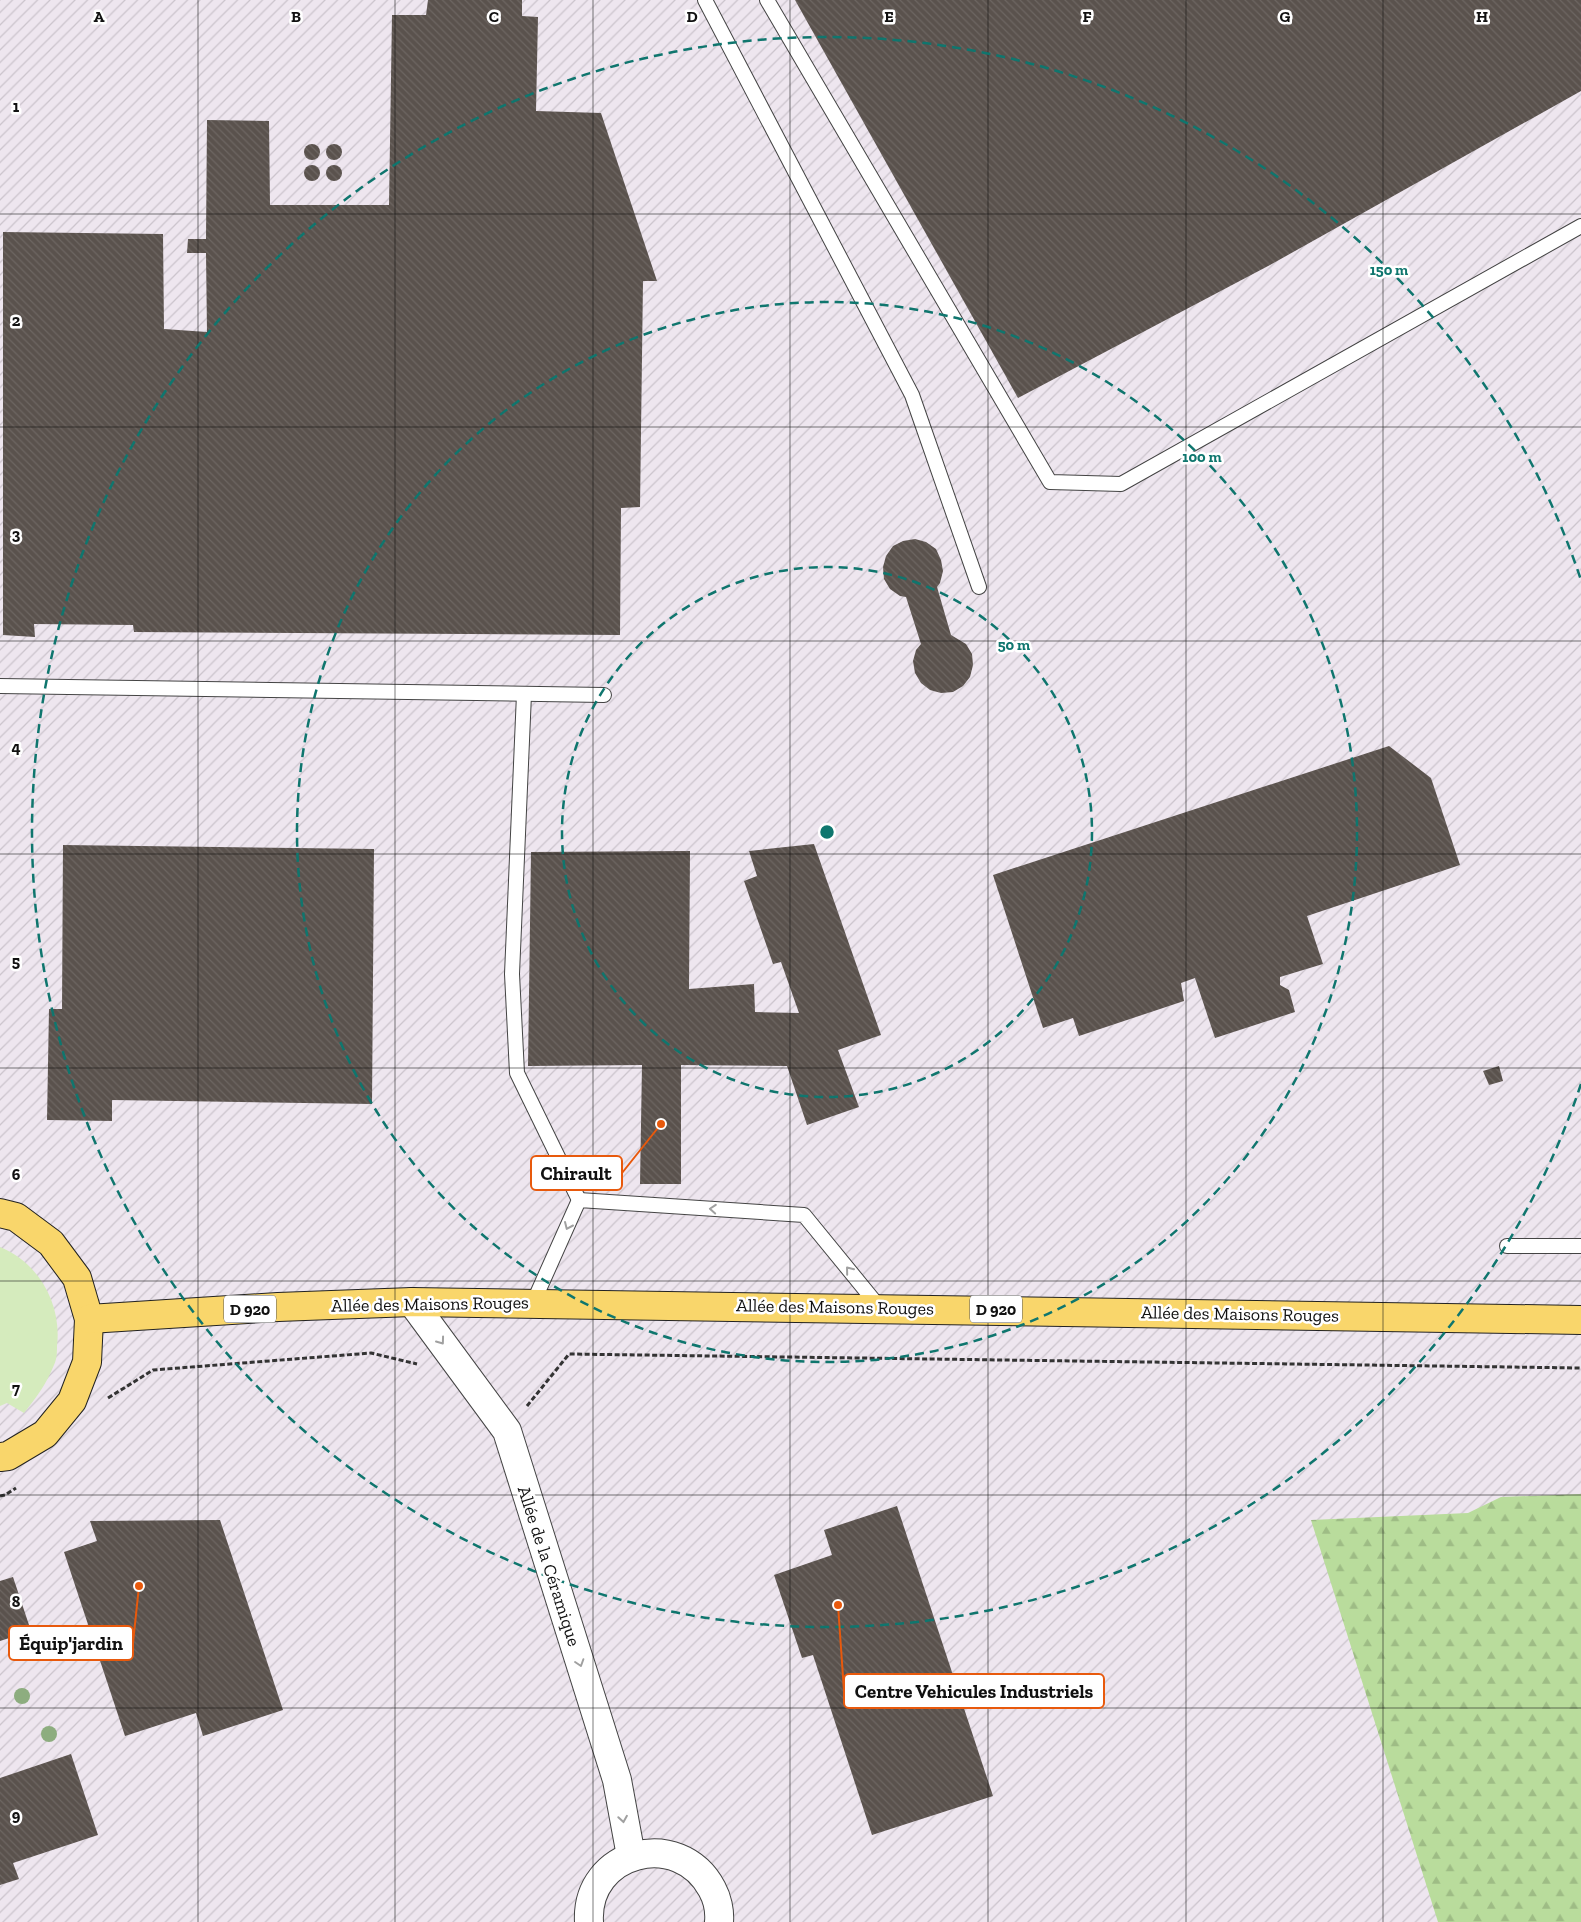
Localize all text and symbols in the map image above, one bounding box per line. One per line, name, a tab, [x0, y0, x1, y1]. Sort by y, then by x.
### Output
text: A	[94, 7, 105, 26]
text: B	[291, 7, 301, 26]
text: C	[489, 7, 499, 26]
text: D	[686, 7, 698, 26]
text: E	[884, 7, 894, 26]
text: F	[1082, 7, 1092, 26]
text: G	[1280, 7, 1291, 26]
text: H	[1476, 7, 1488, 26]
text: 1	[13, 97, 20, 116]
text: 150 m	[1370, 261, 1408, 279]
text: 2	[12, 311, 21, 330]
text: 100 m	[1182, 448, 1222, 466]
text: 3	[12, 525, 21, 544]
text: 50 m	[998, 636, 1030, 654]
text: 4	[11, 738, 21, 757]
centre of rings	[818, 823, 836, 841]
text: 5	[12, 952, 20, 971]
callout: Chirault	[531, 1156, 622, 1190]
text: Chirault	[540, 1162, 612, 1185]
text: 6	[12, 1165, 21, 1184]
one-way arrow	[709, 1204, 717, 1215]
one-way arrow	[563, 1221, 574, 1230]
one-way arrow	[847, 1267, 855, 1276]
street label: Allée des Maisons Rouges	[331, 1291, 529, 1317]
street label: Allée des Maisons Rouges	[736, 1294, 934, 1320]
road number: D 920	[224, 1296, 276, 1322]
road number: D 920	[970, 1296, 1022, 1322]
street label: Allée des Maisons Rouges	[1141, 1301, 1339, 1327]
one-way arrow	[435, 1335, 444, 1345]
text: 7	[12, 1379, 20, 1398]
street label: Allée de la Céramique	[513, 1483, 585, 1649]
text: 8	[12, 1592, 21, 1611]
callout: Équip'jardin	[9, 1626, 133, 1660]
text: Équip'jardin	[19, 1632, 124, 1655]
one-way arrow	[574, 1658, 584, 1667]
callout: Centre Vehicules Industriels	[844, 1674, 1104, 1708]
text: Centre Vehicules Industriels	[855, 1680, 1094, 1703]
text: 9	[12, 1806, 21, 1825]
one-way arrow	[618, 1815, 628, 1824]

